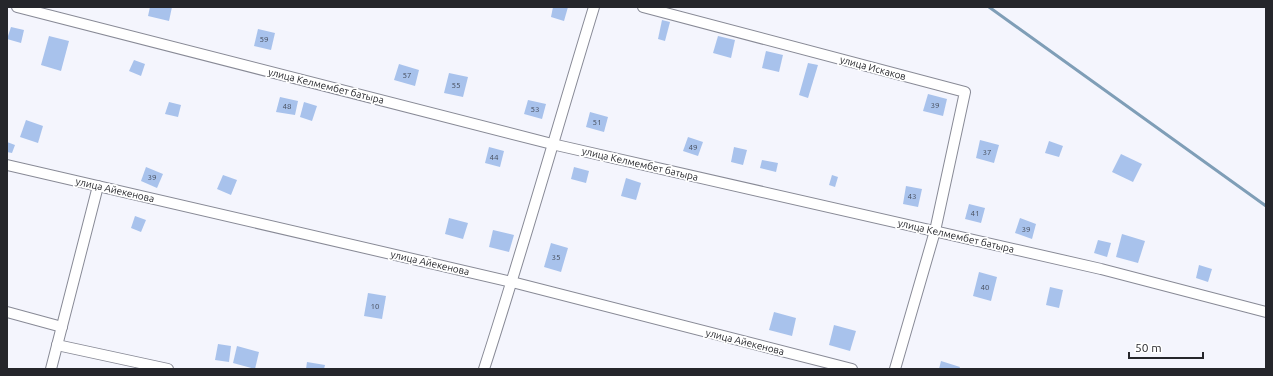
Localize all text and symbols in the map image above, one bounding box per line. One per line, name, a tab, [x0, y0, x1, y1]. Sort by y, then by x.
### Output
house number: 59	[259, 35, 269, 44]
street label: улица Искаков	[839, 54, 907, 82]
street label: улица Келмембет батыра	[267, 66, 385, 106]
house number: 57	[402, 71, 412, 80]
house number: 55	[451, 81, 461, 90]
house number: 39	[930, 101, 940, 110]
house number: 48	[282, 102, 292, 111]
house number: 53	[530, 105, 540, 114]
house number: 51	[592, 118, 602, 127]
house number: 49	[688, 143, 698, 152]
street label: улица Келмембет батыра	[581, 145, 699, 183]
house number: 37	[982, 148, 992, 157]
house number: 44	[489, 153, 499, 162]
house number: 39	[147, 173, 157, 182]
street label: улица Айекенова	[75, 176, 155, 204]
house number: 43	[907, 192, 917, 201]
house number: 41	[970, 209, 980, 218]
street label: улица Келмембет батыра	[897, 217, 1015, 255]
house number: 39	[1021, 225, 1031, 234]
street label: улица Айекенова	[390, 249, 470, 277]
house number: 35	[551, 253, 561, 262]
house number: 40	[980, 283, 990, 292]
house number: 10	[370, 302, 380, 311]
street label: улица Айекенова	[705, 327, 785, 357]
scale bar	[1129, 334, 1203, 360]
text: 50 m	[1135, 341, 1162, 354]

